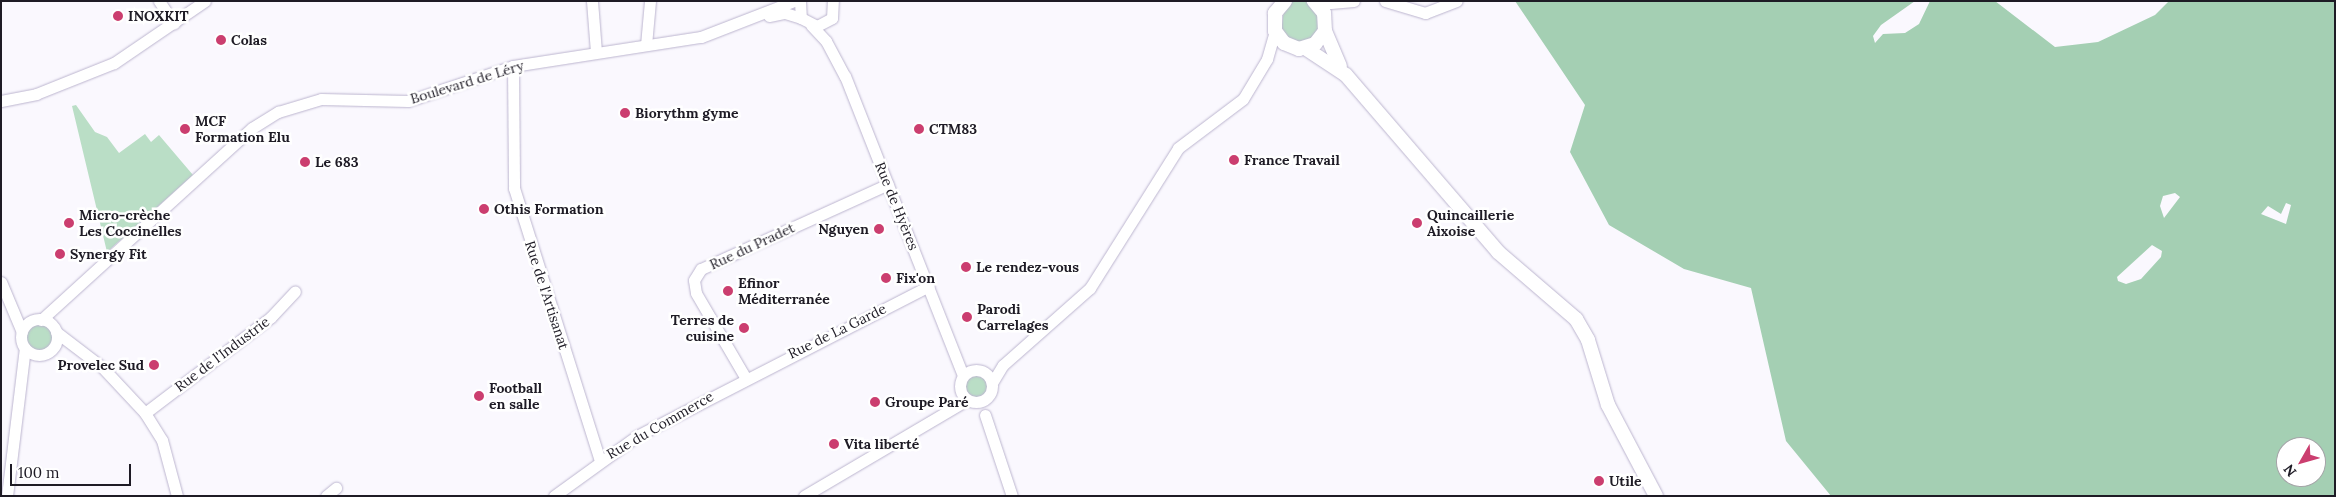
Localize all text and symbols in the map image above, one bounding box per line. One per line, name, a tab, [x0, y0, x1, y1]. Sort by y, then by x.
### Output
place label: INOXKIT	[128, 8, 189, 24]
marker: INOXKIT	[112, 10, 124, 22]
place label: Colas	[231, 32, 267, 48]
marker: Colas	[215, 34, 227, 46]
street label: Boulevard de Léry	[408, 57, 526, 107]
place label: Biorythm gyme	[635, 105, 739, 121]
marker: Biorythm gyme	[619, 107, 631, 119]
place label: MCF Formation Elu	[195, 113, 290, 146]
place label: CTM83	[929, 121, 977, 137]
marker: MCF Formation Elu	[179, 123, 191, 135]
marker: CTM83	[913, 123, 925, 135]
place label: France Travail	[1244, 152, 1340, 168]
place label: Le 683	[315, 154, 359, 170]
marker: France Travail	[1228, 154, 1240, 166]
marker: Le 683	[299, 156, 311, 168]
street label: Rue de Hyères	[872, 159, 922, 253]
place label: Othis Formation	[494, 201, 604, 217]
marker: Othis Formation	[478, 203, 490, 215]
place label: Micro-crèche Les Coccinelles	[79, 207, 182, 240]
place label: Quincaillerie Aixoise	[1427, 207, 1514, 240]
marker: Micro-crèche Les Coccinelles	[63, 217, 75, 229]
marker: Quincaillerie Aixoise	[1411, 217, 1423, 229]
street label: Rue du Pradet	[707, 219, 797, 273]
place label: Nguyen	[818, 221, 869, 237]
marker: Nguyen	[873, 223, 885, 235]
street label: Rue de l'Artisanat	[522, 239, 572, 351]
place label: Synergy Fit	[70, 246, 147, 262]
marker: Synergy Fit	[54, 248, 66, 260]
place label: Le rendez-vous	[976, 259, 1079, 275]
marker: Le rendez-vous	[960, 261, 972, 273]
place label: Fix'on	[896, 270, 935, 286]
marker: Fix'on	[880, 272, 892, 284]
place label: Efinor Méditerranée	[738, 275, 830, 308]
marker: Efinor Méditerranée	[722, 285, 734, 297]
street label: Rue de La Garde	[785, 300, 889, 362]
place label: Parodi Carrelages	[977, 301, 1049, 334]
marker: Parodi Carrelages	[961, 311, 973, 323]
place label: Terres de cuisine	[671, 312, 734, 344]
street label: Rue de l'Industrie	[171, 313, 273, 395]
marker: Terres de cuisine	[738, 322, 750, 334]
place label: Provelec Sud	[58, 357, 144, 373]
marker: Provelec Sud	[148, 359, 160, 371]
place label: Football en salle	[489, 380, 542, 412]
street label: Rue du Commerce	[604, 388, 716, 462]
marker: Football en salle	[473, 390, 485, 402]
place label: Groupe Paré	[885, 394, 969, 410]
marker: Groupe Paré	[869, 396, 881, 408]
place label: Vita liberté	[844, 436, 919, 452]
north arrow	[2276, 437, 2326, 487]
marker: Vita liberté	[828, 438, 840, 450]
scale bar	[12, 454, 134, 486]
text: N	[2280, 461, 2300, 480]
text: 100 m	[18, 463, 59, 482]
place label: Utile	[1609, 473, 1642, 489]
marker: Utile	[1593, 475, 1605, 487]

